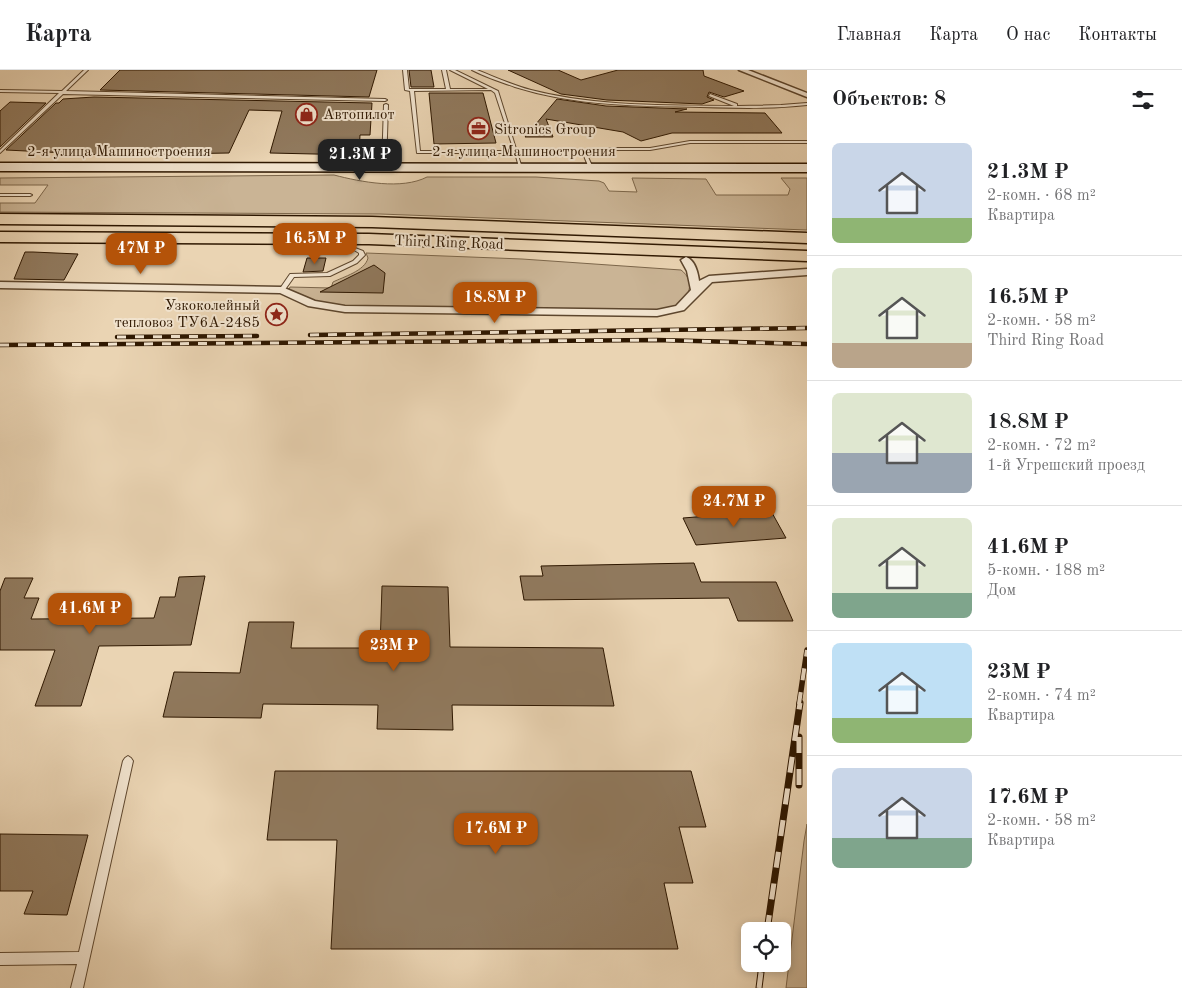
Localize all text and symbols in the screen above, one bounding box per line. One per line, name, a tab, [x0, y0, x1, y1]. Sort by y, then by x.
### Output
text: Карта	[25, 23, 92, 47]
text: Главная	[837, 26, 901, 44]
text: Карта	[929, 26, 978, 44]
text: О нас	[1006, 26, 1050, 44]
text: Контакты	[1078, 26, 1157, 44]
icon: filters	[1129, 86, 1157, 114]
text: Объектов: 8	[832, 89, 946, 110]
shop icon: Автопилот	[295, 102, 319, 126]
place label: Автопилот	[323, 108, 395, 123]
office icon: Sitronics Group	[466, 117, 490, 141]
place label: Sitronics Group	[494, 123, 596, 138]
pin: 21.3M ₽	[314, 138, 406, 181]
street label: 2-я улица Машиностроения	[27, 145, 211, 160]
street label: 2-я улица Машиностроения	[432, 145, 616, 160]
text: 21.3M ₽	[329, 147, 391, 163]
text: 21.3M ₽	[987, 162, 1069, 183]
icon: home	[872, 163, 932, 223]
text: 2-комн. · 68 m²	[987, 188, 1096, 204]
text: Квартира	[987, 208, 1055, 224]
pin: 16.5M ₽	[269, 222, 361, 265]
text: 16.5M ₽	[284, 231, 346, 247]
pin: 47M ₽	[106, 232, 176, 275]
street label: Third Ring Road	[394, 234, 504, 253]
text: 47M ₽	[117, 241, 165, 257]
pin: 18.8M ₽	[449, 282, 541, 324]
text: 16.5M ₽	[987, 287, 1069, 308]
icon: home	[872, 288, 932, 348]
text: 18.8M ₽	[464, 290, 526, 306]
place label: Узкоколейный тепловоз ТУ6А-2485	[115, 299, 260, 331]
place icon: Узкоколейный тепловоз ТУ6А-2485	[264, 302, 288, 326]
text: 2-комн. · 58 m²	[987, 313, 1096, 329]
text: Third Ring Road	[987, 333, 1104, 349]
text: 18.8M ₽	[987, 412, 1069, 433]
icon: home	[872, 413, 932, 473]
text: 2-комн. · 72 m²	[987, 438, 1096, 454]
text: 1-й Угрешский проезд	[987, 458, 1145, 474]
pin: 24.7M ₽	[688, 486, 780, 528]
text: 24.7M ₽	[703, 494, 765, 510]
text: 41.6M ₽	[987, 537, 1069, 558]
icon: home	[872, 538, 932, 598]
text: 5-комн. · 188 m²	[987, 563, 1105, 579]
text: Дом	[987, 583, 1016, 599]
pin: 41.6M ₽	[44, 592, 136, 635]
text: 41.6M ₽	[59, 601, 121, 617]
pin: 23M ₽	[359, 630, 429, 672]
text: 23M ₽	[370, 638, 418, 654]
text: 23M ₽	[987, 662, 1051, 683]
icon: home	[872, 663, 932, 723]
text: 2-комн. · 74 m²	[987, 688, 1096, 704]
text: Квартира	[987, 708, 1055, 724]
text: 17.6M ₽	[987, 787, 1069, 808]
icon: home	[872, 788, 932, 848]
pin: 17.6M ₽	[450, 812, 542, 855]
text: 2-комн. · 58 m²	[987, 813, 1096, 829]
text: 17.6M ₽	[465, 821, 527, 837]
text: Квартира	[987, 833, 1055, 849]
map controls	[741, 922, 791, 972]
button: locate	[741, 922, 791, 972]

